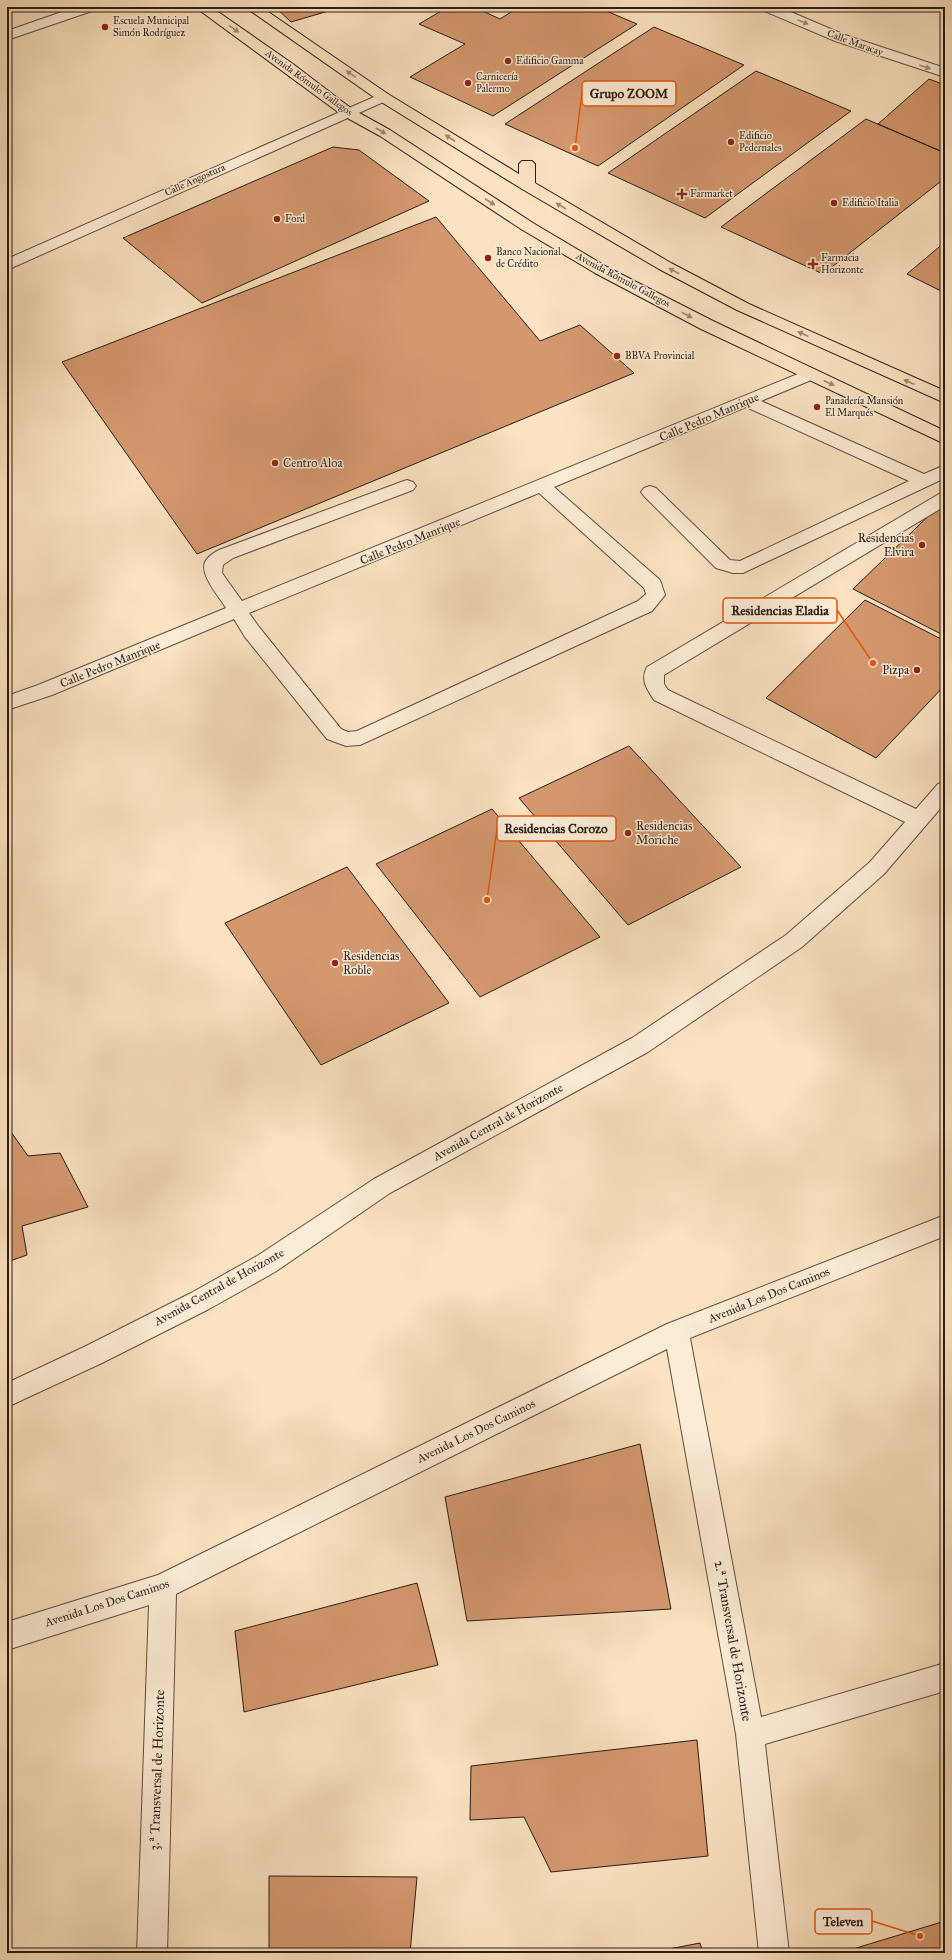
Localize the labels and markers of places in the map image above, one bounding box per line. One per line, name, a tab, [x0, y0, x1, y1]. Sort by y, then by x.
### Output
place label: Escuela Municipal Simón Rodríguez	[113, 15, 189, 39]
marker: Escuela Municipal Simón Rodríguez	[100, 22, 110, 32]
place label: Edificio Gamma	[516, 55, 584, 67]
marker: Edificio Gamma	[503, 56, 513, 66]
place label: Carnicería Palermo	[476, 71, 519, 95]
marker: Carnicería Palermo	[463, 78, 473, 88]
callout: Grupo ZOOM	[582, 81, 676, 106]
place label: Edificio Pedernales	[739, 130, 782, 154]
marker: Edificio Pedernales	[726, 137, 736, 147]
place label: Farmarket	[690, 188, 733, 200]
marker: Farmarket	[677, 189, 687, 199]
place label: Edificio Italia	[842, 197, 899, 209]
marker: Edificio Italia	[829, 198, 839, 208]
place label: Ford	[285, 213, 305, 225]
marker: Ford	[272, 214, 282, 224]
place label: Banco Nacional de Crédito	[496, 246, 561, 270]
place label: Farmacia Horizonte	[821, 252, 864, 276]
marker: Banco Nacional de Crédito	[483, 253, 493, 263]
marker: Farmacia Horizonte	[808, 259, 818, 269]
place label: BBVA Provincial	[625, 350, 695, 362]
marker: BBVA Provincial	[612, 351, 622, 361]
place label: Panadería Mansión El Marqués	[825, 395, 904, 420]
marker: Panadería Mansión El Marqués	[812, 402, 822, 412]
place label: Centro Aloa	[283, 456, 343, 470]
marker: Centro Aloa	[270, 458, 280, 468]
place label: Residencias Elvira	[858, 531, 915, 559]
marker: Residencias Elvira	[917, 540, 927, 550]
callout: Residencias Eladia	[723, 598, 837, 623]
place label: Pizpa	[882, 663, 910, 677]
marker: Pizpa	[912, 665, 922, 675]
callout: Residencias Corozo	[497, 816, 616, 841]
place label: Residencias Moriche	[636, 819, 692, 847]
marker: Residencias Moriche	[623, 828, 633, 838]
place label: Residencias Roble	[343, 949, 399, 977]
marker: Residencias Roble	[330, 958, 340, 968]
callout: Televen	[815, 1909, 872, 1934]

